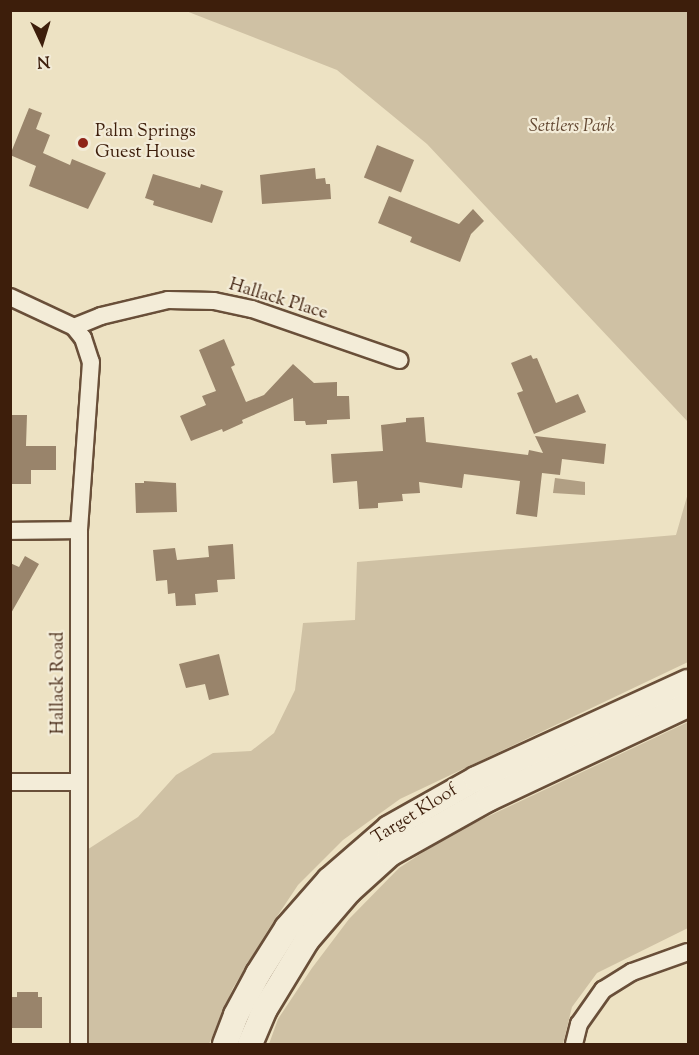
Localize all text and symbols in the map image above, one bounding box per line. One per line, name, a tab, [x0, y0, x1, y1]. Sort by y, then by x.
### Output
north arrow	[12, 12, 72, 72]
text: N	[36, 49, 50, 72]
park label: Settlers Park	[529, 116, 615, 138]
place label: Palm Springs Guest House	[95, 122, 196, 164]
marker: Palm Springs Guest House	[76, 136, 90, 150]
street label: Hallack Place	[226, 275, 330, 325]
street label: Hallack Road	[48, 632, 70, 734]
street label: Target Kloof	[368, 780, 462, 850]

